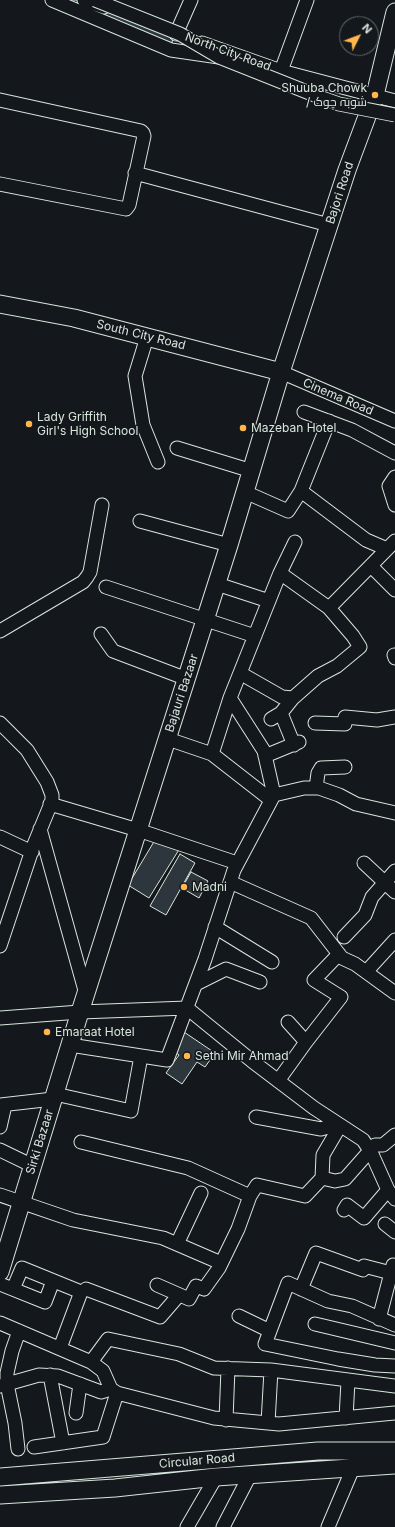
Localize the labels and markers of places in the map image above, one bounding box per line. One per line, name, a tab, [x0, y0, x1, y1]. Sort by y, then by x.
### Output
place label: Shuuba Chowk / شوبہ چوک	[281, 81, 367, 109]
marker: Shuuba Chowk / شوبہ چوک	[370, 90, 380, 100]
place label: Lady Griffith Girl's High School	[37, 410, 138, 438]
marker: Lady Griffith Girl's High School	[24, 419, 34, 429]
place label: Mazeban Hotel	[251, 421, 337, 435]
marker: Mazeban Hotel	[238, 423, 248, 433]
place label: Madni	[192, 880, 227, 894]
marker: Madni	[179, 882, 189, 892]
place label: Emaraat Hotel	[55, 1025, 135, 1039]
marker: Emaraat Hotel	[42, 1027, 52, 1037]
place label: Sethi Mir Ahmad	[195, 1049, 289, 1063]
marker: Sethi Mir Ahmad	[182, 1051, 192, 1061]

